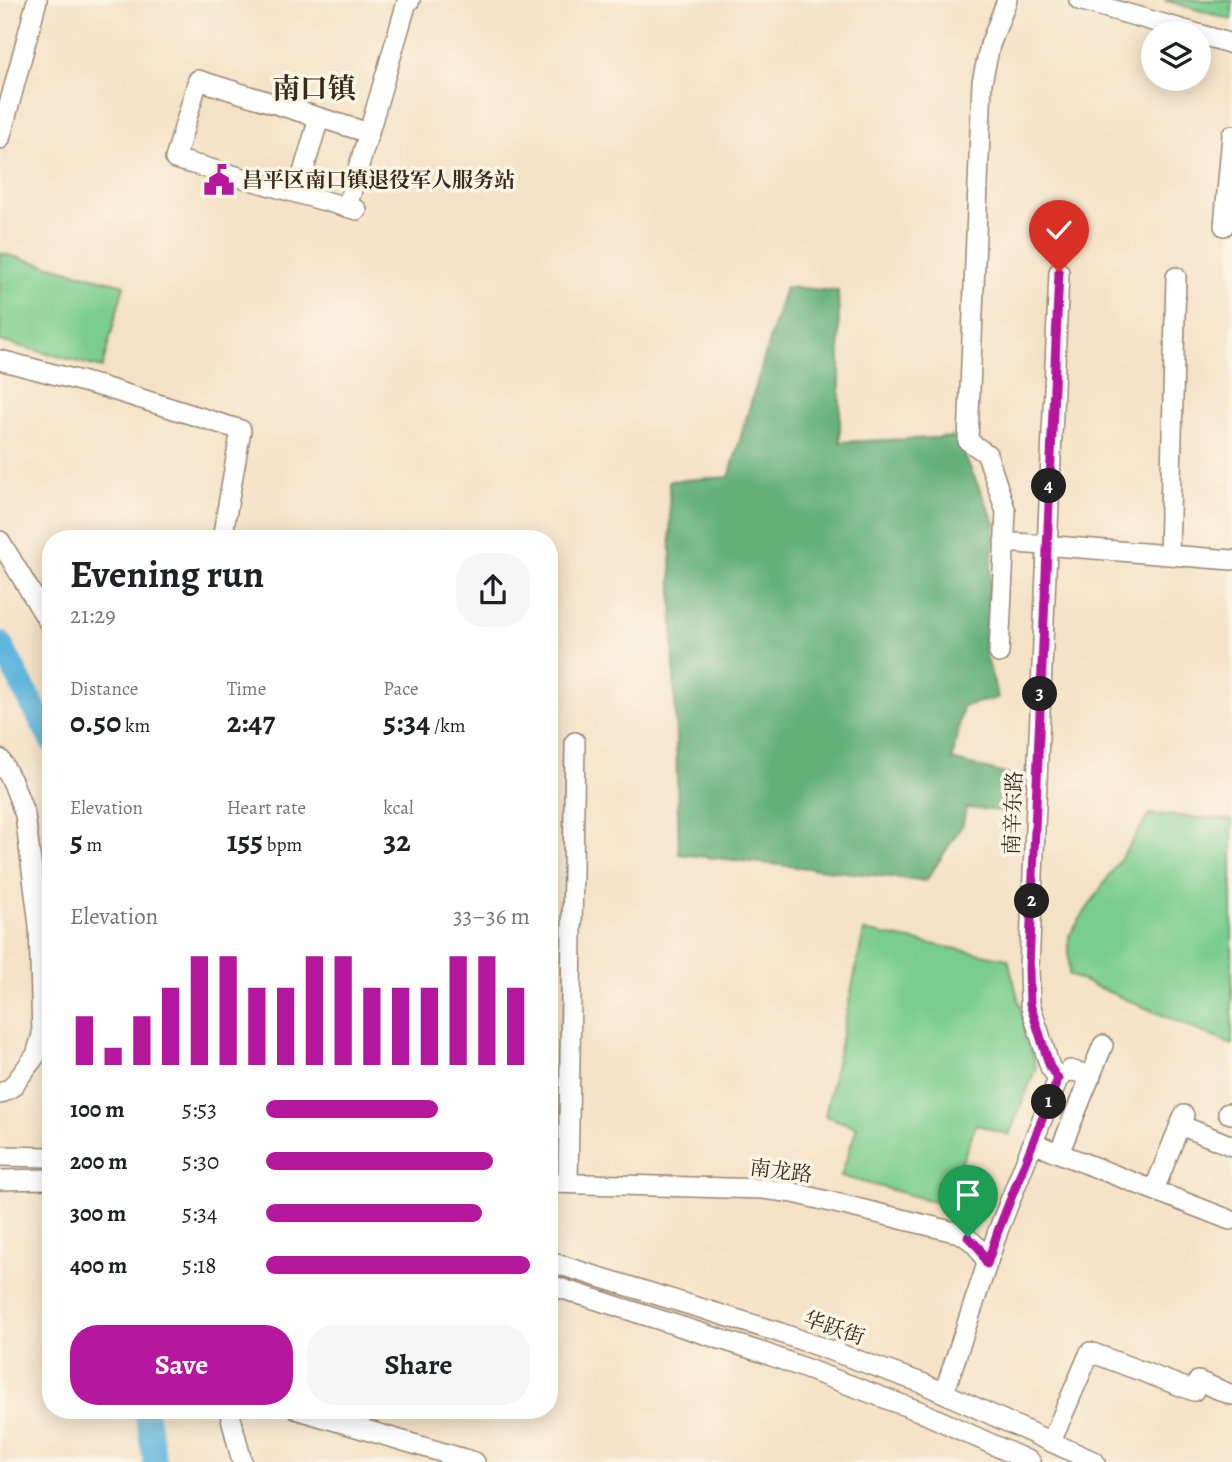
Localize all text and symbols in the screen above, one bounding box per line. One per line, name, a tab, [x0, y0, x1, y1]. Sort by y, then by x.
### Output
map controls	[1141, 21, 1211, 91]
button: layers	[1141, 21, 1211, 91]
district label: 南口镇	[272, 70, 356, 108]
public building icon: 昌平区南口镇退役军人服务站	[202, 163, 236, 197]
place label: 昌平区南口镇退役军人服务站	[242, 166, 515, 194]
pin	[1029, 200, 1089, 272]
icon: check	[1040, 211, 1078, 249]
pin: 4	[1032, 468, 1066, 504]
text: 4	[1044, 472, 1053, 498]
text: Evening run	[70, 548, 264, 600]
button: share	[456, 553, 530, 627]
text: 21:29	[70, 600, 116, 631]
text: Distance	[70, 676, 138, 702]
text: Time	[227, 676, 266, 702]
text: Pace	[383, 676, 419, 702]
pin: 3	[1023, 676, 1058, 712]
text: 3	[1035, 680, 1044, 706]
text: 0.50	[70, 702, 121, 742]
text: 2:47	[227, 702, 275, 742]
text: 5:34	[383, 702, 430, 742]
text: km	[121, 713, 150, 739]
text: /km	[430, 713, 466, 739]
street label: 南辛东路	[998, 771, 1028, 855]
text: Elevation	[70, 795, 143, 821]
text: Heart rate	[227, 795, 306, 821]
text: kcal	[383, 795, 414, 821]
text: 5	[70, 821, 83, 861]
text: 155	[227, 821, 263, 861]
text: 32	[383, 821, 411, 861]
text: m	[83, 832, 102, 858]
text: bpm	[263, 832, 302, 858]
pin: 2	[1014, 884, 1050, 918]
text: 2	[1027, 887, 1036, 913]
text: Elevation	[70, 901, 158, 932]
text: 33–36 m	[453, 901, 530, 932]
pin: 1	[1032, 1084, 1066, 1120]
text: 1	[1045, 1088, 1052, 1114]
text: 100 m	[70, 1094, 125, 1125]
text: 5:53	[182, 1094, 217, 1125]
text: 200 m	[70, 1146, 128, 1177]
text: 5:30	[182, 1146, 219, 1177]
street label: 南龙路	[748, 1153, 814, 1189]
pin	[938, 1165, 998, 1237]
icon: arrive	[949, 1176, 987, 1214]
text: 300 m	[70, 1198, 126, 1229]
text: 5:34	[182, 1198, 217, 1229]
text: 400 m	[70, 1250, 127, 1281]
text: 5:18	[182, 1250, 216, 1281]
street label: 华跃街	[800, 1305, 868, 1351]
button: Save	[70, 1325, 293, 1405]
button: Share	[307, 1325, 530, 1405]

